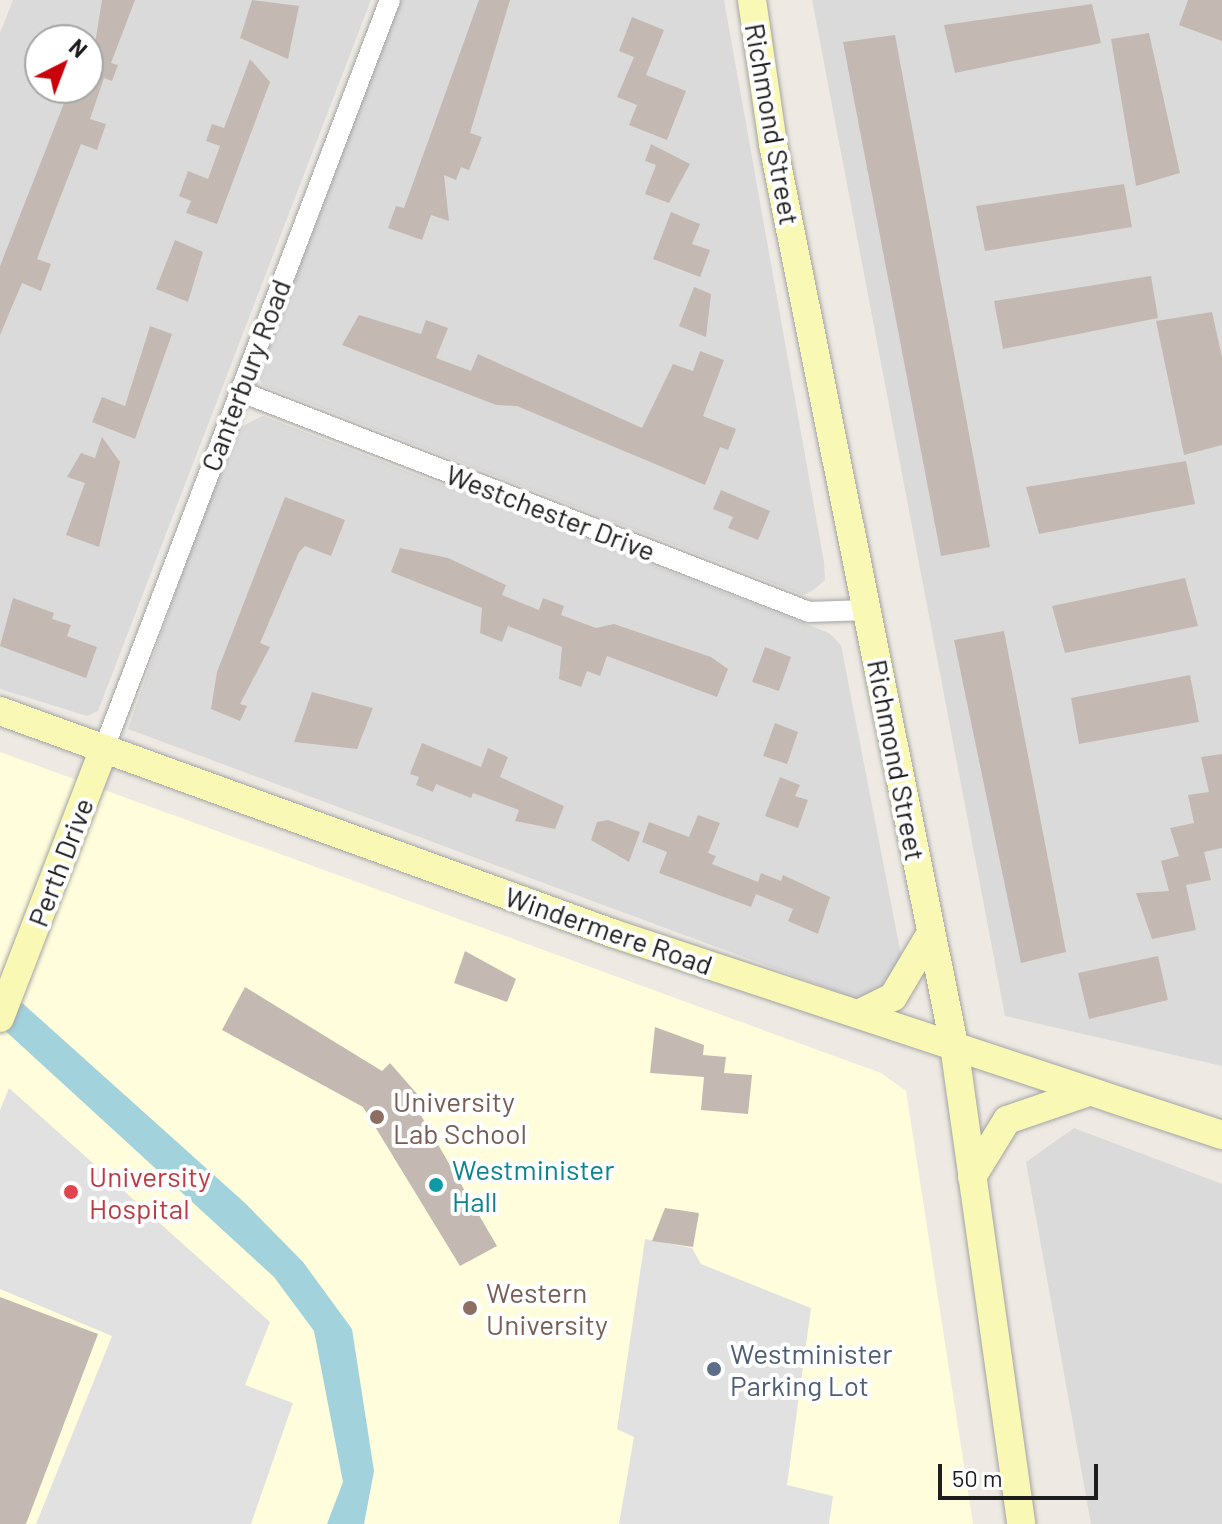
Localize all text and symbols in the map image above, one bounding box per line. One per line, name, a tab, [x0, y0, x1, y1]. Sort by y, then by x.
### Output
street label: Richmond Street	[739, 20, 807, 228]
north arrow	[24, 24, 104, 104]
text: N	[65, 33, 93, 62]
street label: Canterbury Road	[193, 274, 297, 476]
street label: Westchester Drive	[442, 457, 660, 567]
street label: Richmond Street	[861, 656, 933, 864]
street label: Perth Drive	[20, 793, 100, 931]
street label: Windermere Road	[501, 879, 717, 981]
place label: University Lab School	[393, 1084, 527, 1150]
marker: University Lab School	[368, 1108, 386, 1126]
place label: Westminister Hall	[452, 1152, 614, 1218]
place label: University Hospital	[89, 1159, 211, 1225]
marker: Westminister Hall	[427, 1176, 445, 1194]
marker: University Hospital	[60, 1181, 82, 1203]
place label: Western University	[486, 1275, 608, 1341]
marker: Western University	[461, 1299, 479, 1317]
place label: Westminister Parking Lot	[730, 1336, 892, 1402]
marker: Westminister Parking Lot	[705, 1360, 723, 1378]
scale bar	[942, 1448, 1102, 1498]
text: 50 m	[952, 1463, 1003, 1492]

